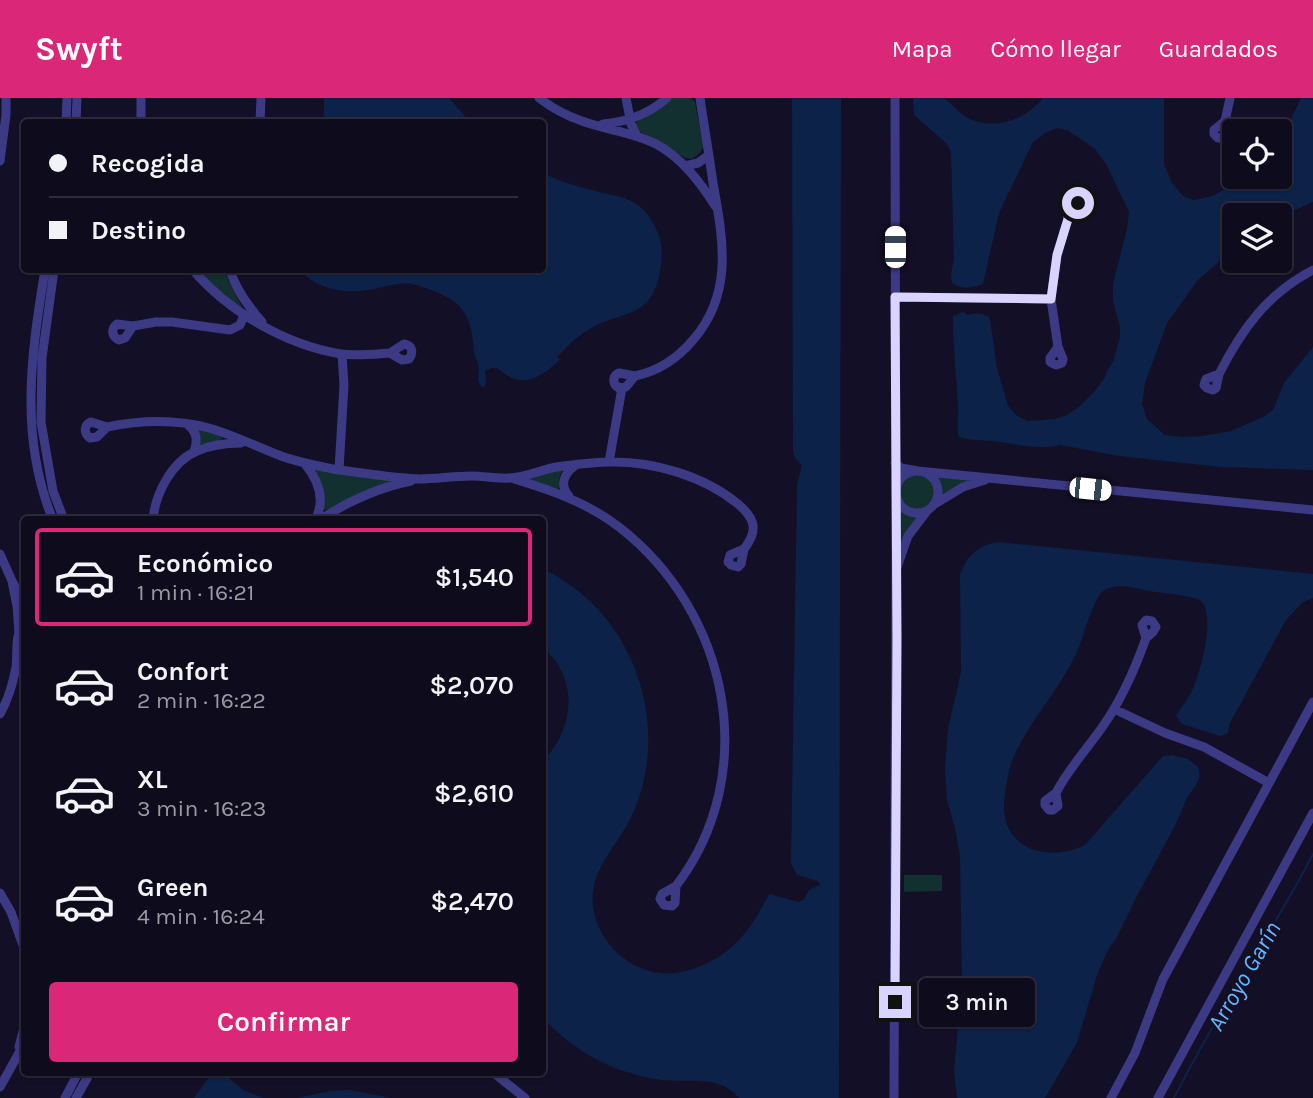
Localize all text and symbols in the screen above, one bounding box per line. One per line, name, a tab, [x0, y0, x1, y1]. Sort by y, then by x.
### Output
text: Swyft	[35, 30, 123, 68]
text: Mapa	[892, 35, 952, 63]
text: Cómo llegar	[990, 35, 1121, 63]
text: Guardados	[1159, 35, 1278, 63]
map controls	[1222, 119, 1292, 273]
button: locate	[1222, 119, 1292, 189]
text: Recogida	[91, 148, 205, 179]
route start	[1062, 187, 1094, 219]
button: layers	[1222, 203, 1292, 273]
text: Destino	[91, 215, 186, 246]
car	[885, 226, 906, 268]
car	[1069, 476, 1112, 502]
icon: car	[53, 546, 116, 609]
text: Económico	[137, 548, 273, 579]
text: $1,540	[435, 562, 514, 593]
text: 1 min · 16:21	[137, 579, 254, 606]
icon: car	[53, 654, 116, 717]
text: Confort	[137, 656, 229, 687]
text: $2,070	[430, 670, 514, 701]
text: 2 min · 16:22	[137, 687, 266, 714]
icon: car	[53, 762, 116, 825]
text: XL	[137, 764, 168, 795]
text: $2,610	[434, 778, 514, 809]
text: 3 min · 16:23	[137, 795, 266, 822]
icon: car	[53, 870, 116, 933]
text: Green	[137, 872, 209, 903]
text: $2,470	[431, 886, 514, 917]
text: 4 min · 16:24	[137, 903, 265, 930]
water label: Arroyo Garín	[1201, 916, 1287, 1036]
callout: 3 min	[920, 978, 1035, 1026]
button: Confirmar	[49, 982, 518, 1062]
route end	[879, 986, 911, 1018]
text: 3 min	[945, 989, 1009, 1016]

